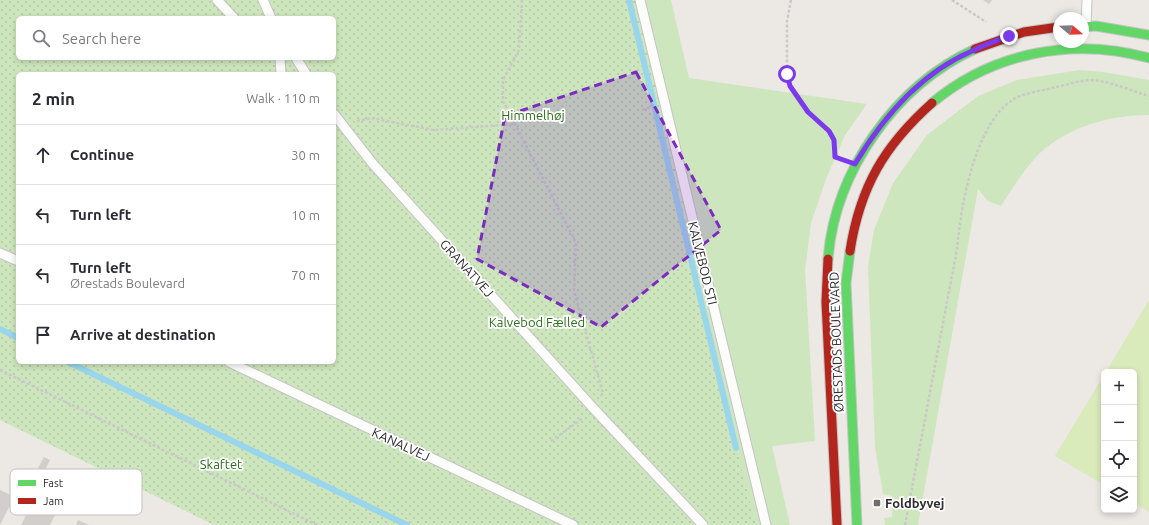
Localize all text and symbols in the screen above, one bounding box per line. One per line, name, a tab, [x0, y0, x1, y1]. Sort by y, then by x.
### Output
north arrow	[1053, 12, 1089, 48]
search box	[16, 16, 336, 60]
icon: search	[30, 27, 52, 49]
route end	[1000, 27, 1018, 45]
text: Search here	[62, 30, 141, 47]
route start	[778, 65, 796, 83]
text: 2 min	[32, 89, 75, 108]
text: Walk · 110 m	[246, 91, 320, 105]
park label: Himmelhøj	[501, 108, 565, 122]
icon: ahead	[32, 144, 54, 166]
text: Continue	[70, 146, 134, 163]
text: 30 m	[291, 148, 320, 162]
icon: left	[32, 204, 54, 226]
text: Turn left	[70, 206, 131, 223]
text: 10 m	[291, 208, 320, 222]
street label: KALVEBOD STI	[686, 220, 720, 306]
street label: GRANATVEJ	[438, 236, 496, 300]
text: Turn left	[70, 259, 131, 276]
icon: left	[32, 264, 54, 286]
text: 70 m	[291, 268, 320, 282]
street label: ØRESTADS BOULEVARD	[827, 271, 845, 413]
text: Ørestads Boulevard	[70, 276, 185, 290]
park label: Kalvebod Fælled	[489, 315, 585, 329]
icon: arrive	[32, 324, 54, 346]
text: Arrive at destination	[70, 326, 216, 343]
map controls	[1101, 369, 1137, 513]
button: +	[1101, 369, 1137, 405]
button: −	[1101, 405, 1137, 441]
street label: KANALVEJ	[370, 425, 432, 463]
button: locate	[1101, 441, 1137, 477]
park label: Skaftet	[200, 457, 242, 471]
legend	[10, 469, 142, 515]
text: Fast	[43, 477, 64, 489]
button: layers	[1101, 477, 1137, 513]
text: Jam	[43, 495, 64, 507]
place label: Foldbyvej	[885, 496, 944, 510]
marker: Foldbyvej	[872, 498, 882, 508]

